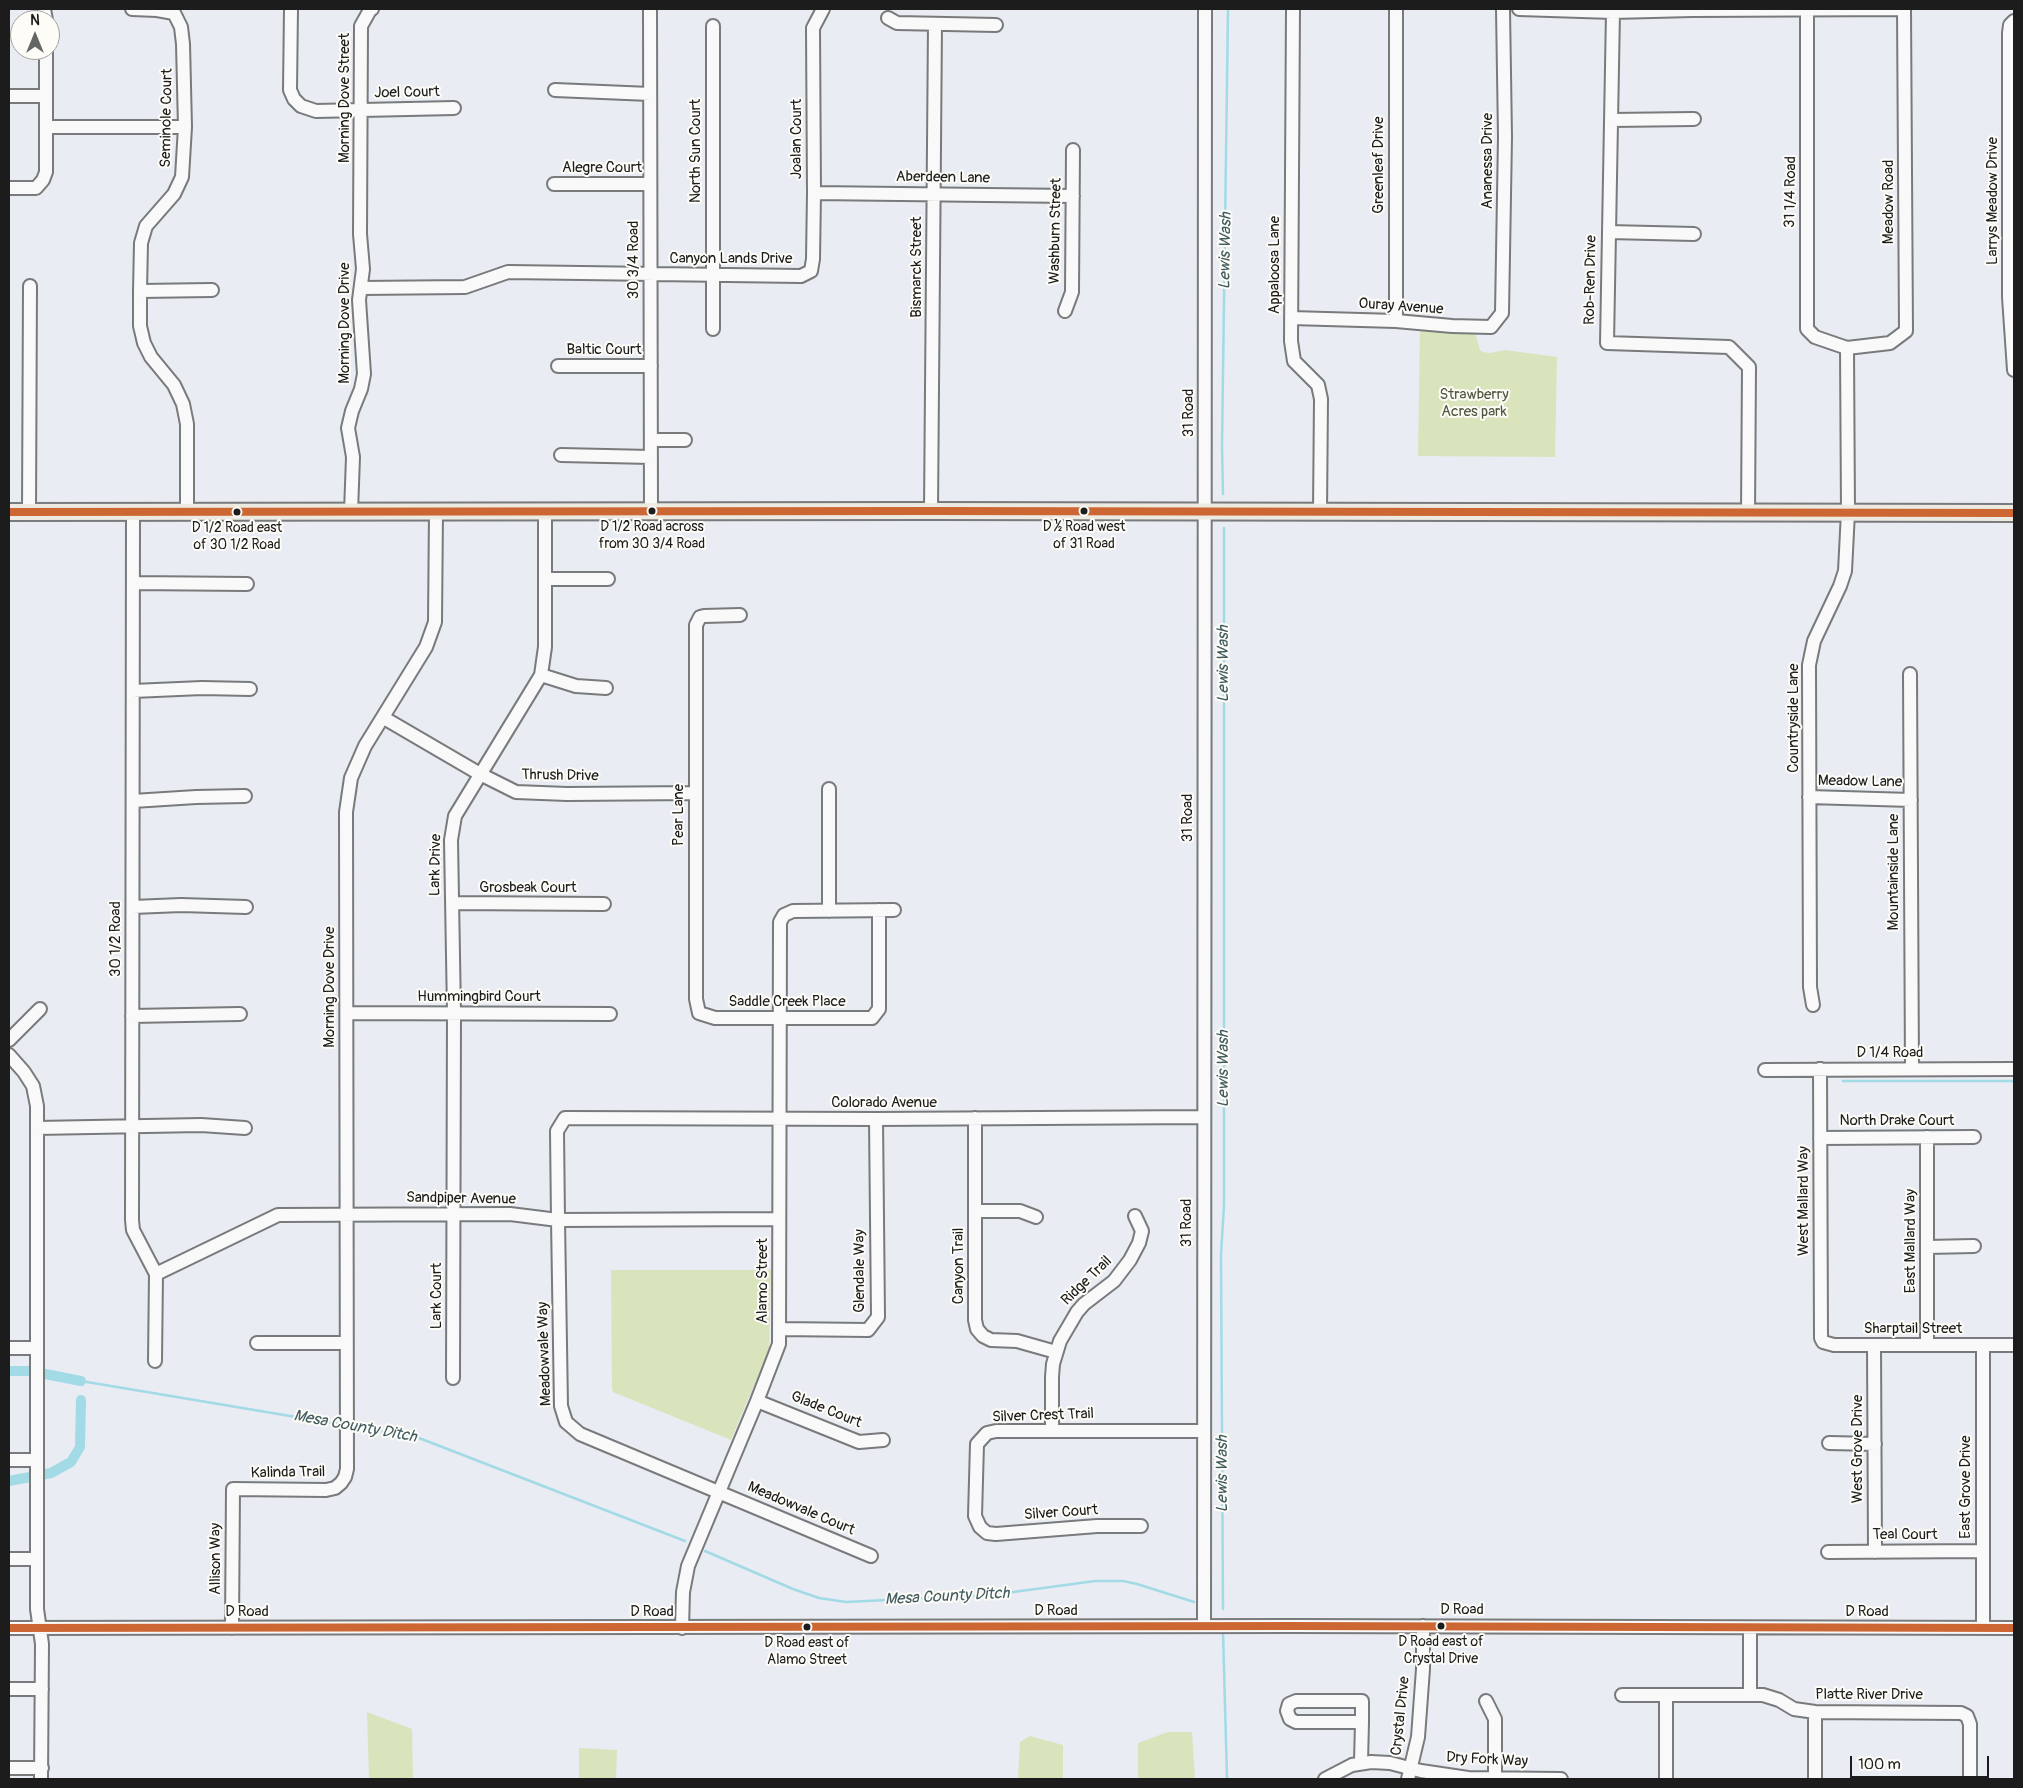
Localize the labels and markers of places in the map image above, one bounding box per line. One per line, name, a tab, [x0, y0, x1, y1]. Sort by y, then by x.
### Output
marker: D 1/2 Road across from 30 3/4 Road	[647, 506, 657, 516]
marker: D ½ Road west of 31 Road	[1079, 506, 1089, 516]
marker: D 1/2 Road east of 30 1/2 Road	[232, 507, 242, 517]
place label: D 1/2 Road across from 30 3/4 Road	[599, 519, 705, 552]
place label: D ½ Road west of 31 Road	[1043, 519, 1125, 552]
place label: D 1/2 Road east of 30 1/2 Road	[192, 520, 282, 552]
marker: D Road east of Crystal Drive	[1436, 1621, 1446, 1631]
marker: D Road east of Alamo Street	[802, 1622, 812, 1632]
place label: D Road east of Crystal Drive	[1398, 1634, 1484, 1666]
place label: D Road east of Alamo Street	[764, 1635, 850, 1668]

